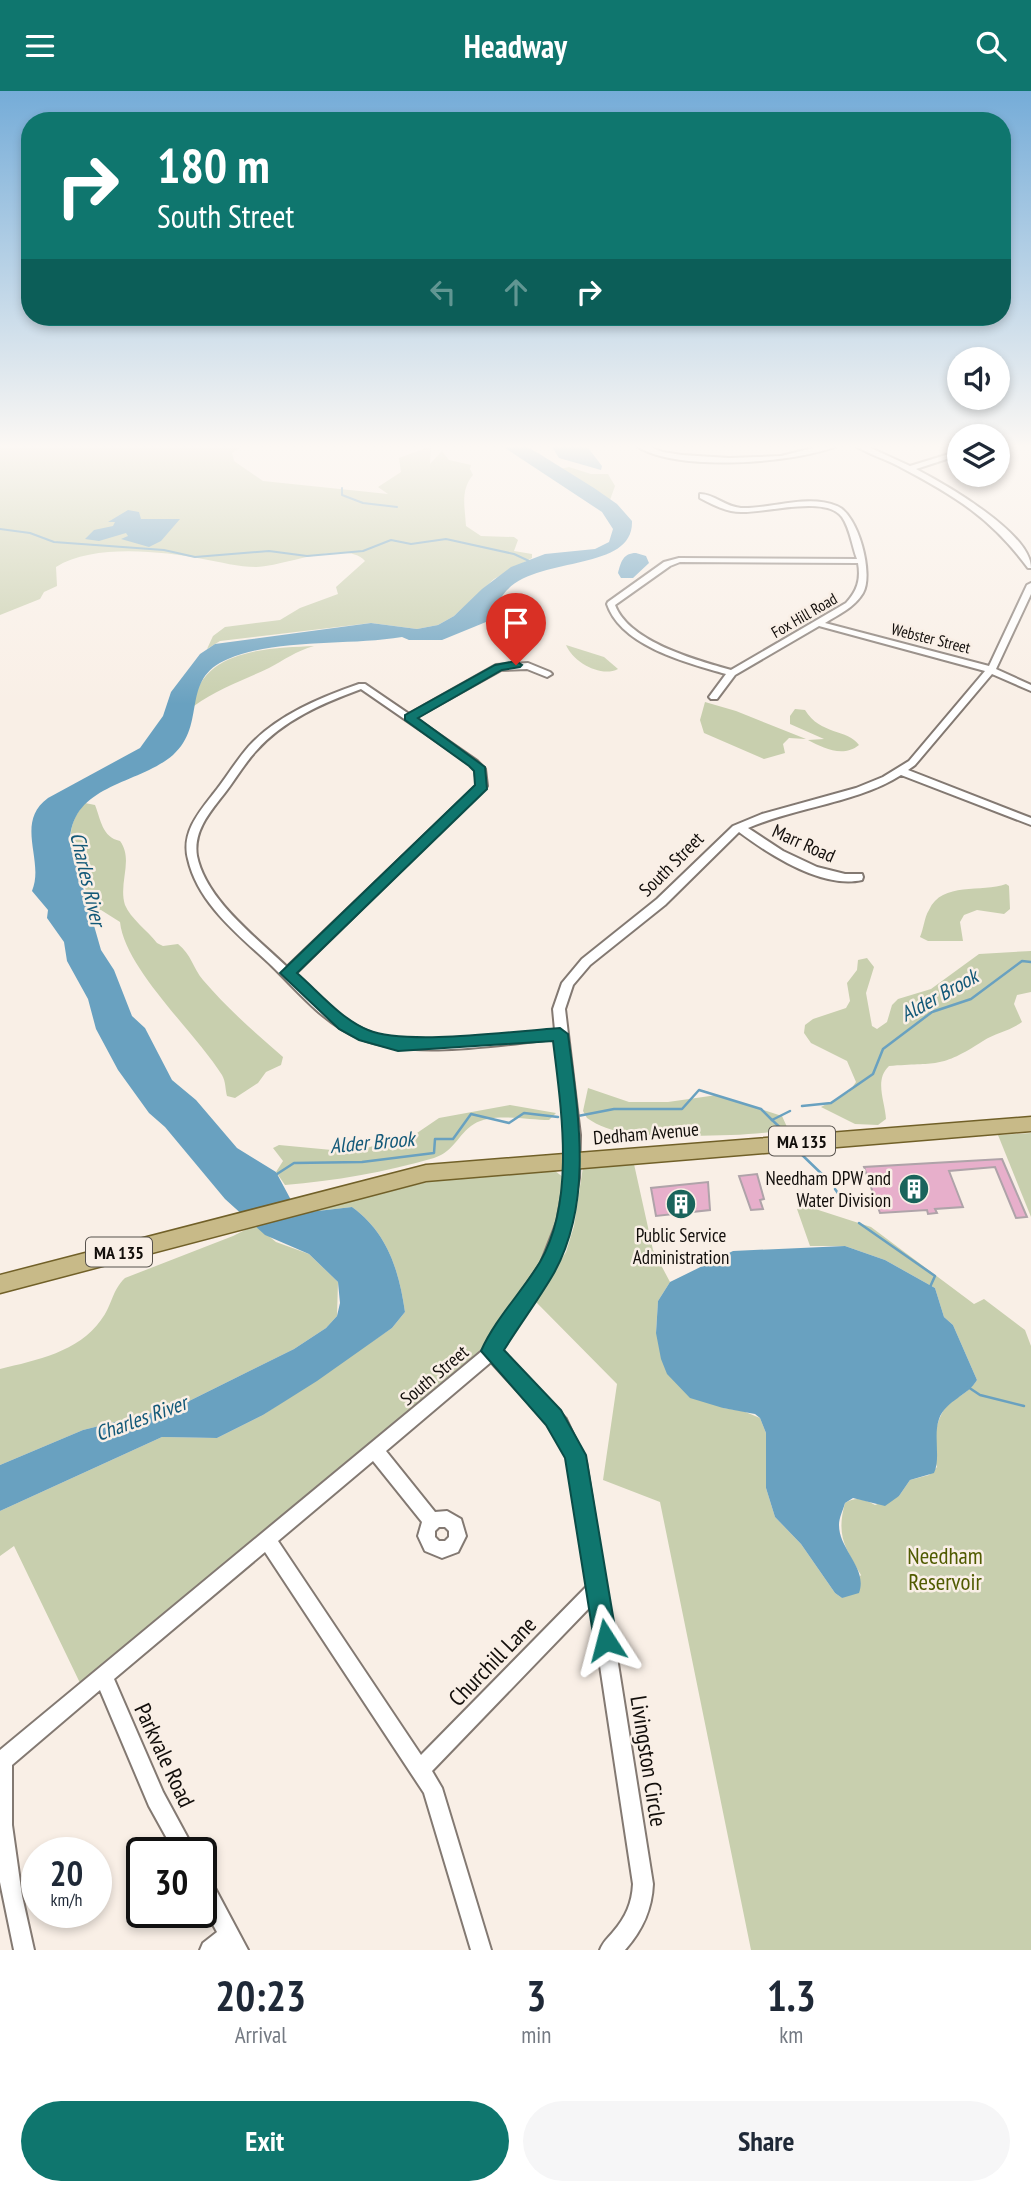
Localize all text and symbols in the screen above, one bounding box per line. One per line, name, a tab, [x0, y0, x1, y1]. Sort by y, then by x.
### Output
text: Headway	[464, 25, 567, 67]
icon: menu	[21, 27, 59, 65]
icon: search	[972, 27, 1010, 65]
text: 180 m	[157, 133, 270, 197]
icon: right	[42, 140, 133, 231]
text: South Street	[157, 195, 294, 237]
icon: left	[424, 273, 462, 311]
icon: ahead	[497, 273, 535, 311]
icon: right	[570, 273, 608, 311]
map controls	[947, 347, 1010, 487]
button: sound	[947, 347, 1010, 410]
button: layers	[947, 424, 1010, 487]
street label: Fox Hill Road	[767, 588, 841, 642]
pin	[486, 593, 546, 665]
icon: arrive	[497, 604, 535, 642]
street label: Webster Street	[889, 619, 973, 658]
street label: Marr Road	[769, 819, 839, 867]
street label: South Street	[634, 826, 709, 901]
water label: Charles River	[64, 830, 113, 932]
water label: Alder Brook	[895, 961, 985, 1027]
street label: Dedham Avenue	[592, 1116, 700, 1150]
water label: Alder Brook	[329, 1125, 418, 1159]
road number: MA 135	[769, 1127, 835, 1155]
place label: Needham DPW and Water Division	[766, 1166, 891, 1212]
building icon: Needham DPW and Water Division	[897, 1172, 931, 1206]
building icon: Public Service Administration	[664, 1187, 698, 1221]
place label: Public Service Administration	[633, 1223, 729, 1269]
road number: MA 135	[86, 1237, 152, 1267]
street label: South Street	[395, 1339, 474, 1410]
water label: Charles River	[92, 1388, 193, 1447]
park label: Needham Reservoir	[907, 1541, 983, 1596]
position arrow	[569, 1603, 643, 1677]
street label: Churchill Lane	[442, 1610, 542, 1712]
street label: Livingston Circle	[624, 1693, 674, 1829]
street label: Parkvale Road	[128, 1698, 202, 1812]
speed limit sign: 30	[126, 1837, 217, 1928]
text: 20	[50, 1850, 83, 1896]
text: km/h	[51, 1888, 82, 1911]
text: 20:23	[215, 1968, 306, 2023]
text: 3	[526, 1968, 546, 2023]
text: 1.3	[767, 1968, 816, 2023]
text: Arrival	[235, 2020, 287, 2049]
text: min	[521, 2020, 551, 2049]
text: km	[779, 2020, 803, 2049]
button: Exit	[21, 2101, 509, 2181]
button: Share	[523, 2101, 1010, 2181]

